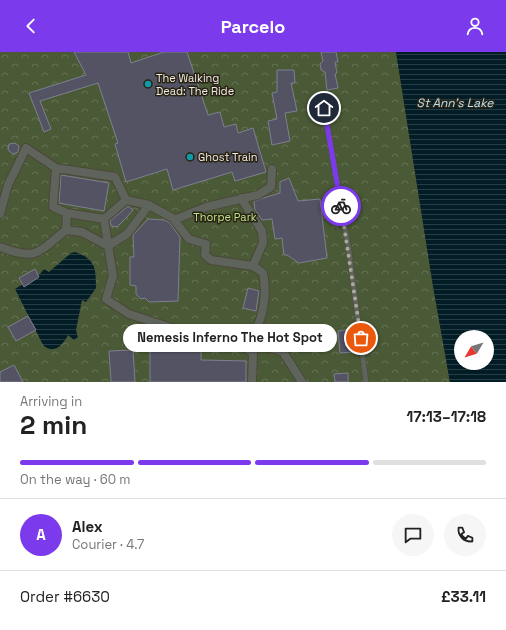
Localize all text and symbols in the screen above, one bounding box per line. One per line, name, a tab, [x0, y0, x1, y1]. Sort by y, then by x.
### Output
icon: back	[20, 15, 42, 37]
text: Parcelo	[221, 15, 285, 38]
icon: person	[464, 15, 486, 37]
place label: The Walking Dead: The Ride	[156, 71, 234, 98]
marker: The Walking Dead: The Ride	[143, 79, 153, 89]
pin	[307, 91, 341, 125]
water label: St Ann's Lake	[417, 95, 494, 111]
icon: home	[313, 97, 335, 119]
place label: Ghost Train	[198, 150, 257, 164]
marker: Ghost Train	[185, 152, 195, 162]
courier	[321, 186, 361, 226]
icon: bike	[330, 195, 352, 217]
park label: Thorpe Park	[193, 210, 257, 224]
pin	[344, 321, 378, 355]
callout: Nemesis Inferno The Hot Spot	[123, 324, 337, 352]
icon: bag	[350, 327, 372, 349]
text: Nemesis Inferno The Hot Spot	[137, 329, 323, 346]
north arrow	[454, 330, 494, 370]
map controls	[454, 330, 494, 370]
text: Arriving in	[20, 393, 82, 410]
text: 17:13–17:18	[406, 407, 486, 426]
text: 2 min	[20, 408, 87, 442]
text: On the way · 60 m	[20, 471, 131, 488]
button: chat	[392, 514, 434, 556]
button: phone	[444, 514, 486, 556]
text: Alex	[72, 517, 103, 536]
text: A	[36, 525, 46, 544]
text: Courier · 4.7	[72, 536, 144, 553]
text: Order #6630	[20, 587, 110, 606]
text: £33.11	[441, 587, 486, 606]

